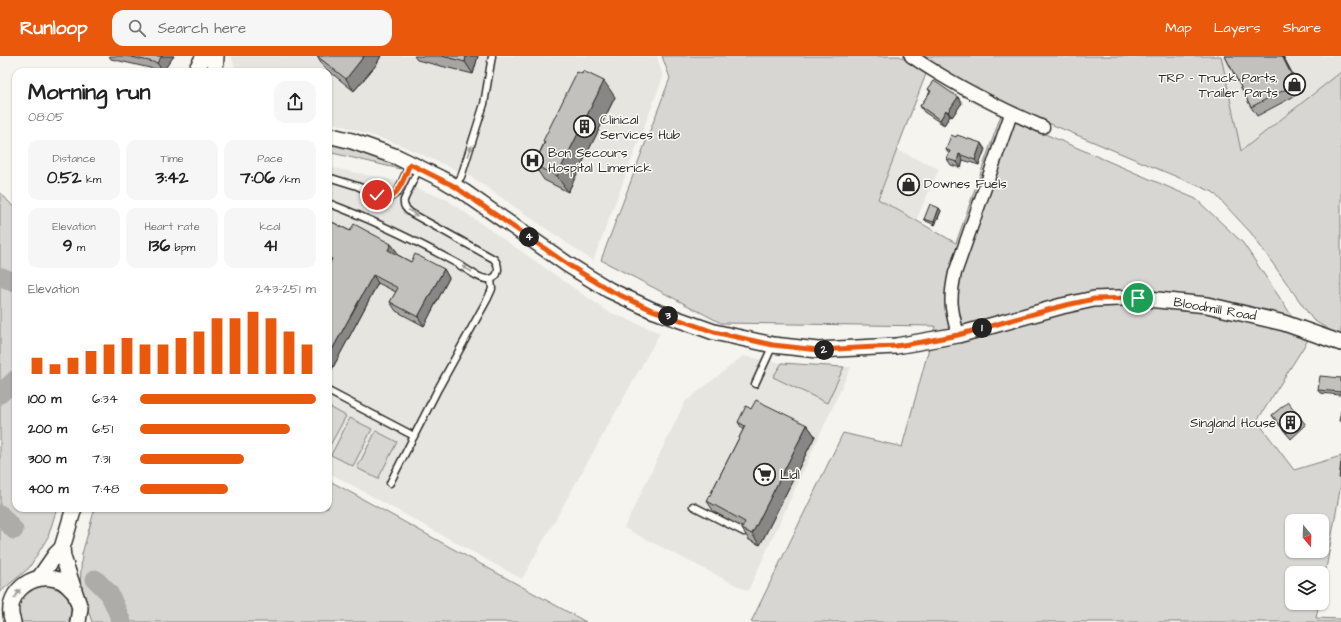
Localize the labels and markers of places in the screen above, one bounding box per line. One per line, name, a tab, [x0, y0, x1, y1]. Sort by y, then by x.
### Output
place label: TRP - Truck Parts, Trailer Parts	[1158, 69, 1278, 102]
shop icon: TRP - Truck Parts, Trailer Parts	[1281, 72, 1307, 98]
place label: Clinical Services Hub	[600, 111, 681, 144]
building icon: Clinical Services Hub	[572, 114, 598, 140]
place label: Bon Secours Hospital Limerick	[548, 144, 652, 177]
hospital icon: Bon Secours Hospital Limerick	[520, 147, 546, 173]
shop icon: Downes Fuels	[895, 171, 921, 197]
place label: Downes Fuels	[924, 175, 1007, 193]
pin	[360, 178, 394, 212]
pin: 4	[519, 227, 539, 247]
pin	[1121, 281, 1155, 315]
pin: 3	[658, 306, 678, 326]
pin: 1	[972, 318, 992, 338]
pin: 2	[814, 340, 834, 360]
building icon: Singland House	[1278, 410, 1304, 436]
place label: Singland House	[1190, 414, 1276, 433]
supermarket icon: Lidl	[751, 462, 777, 488]
place label: Lidl	[780, 466, 800, 484]

